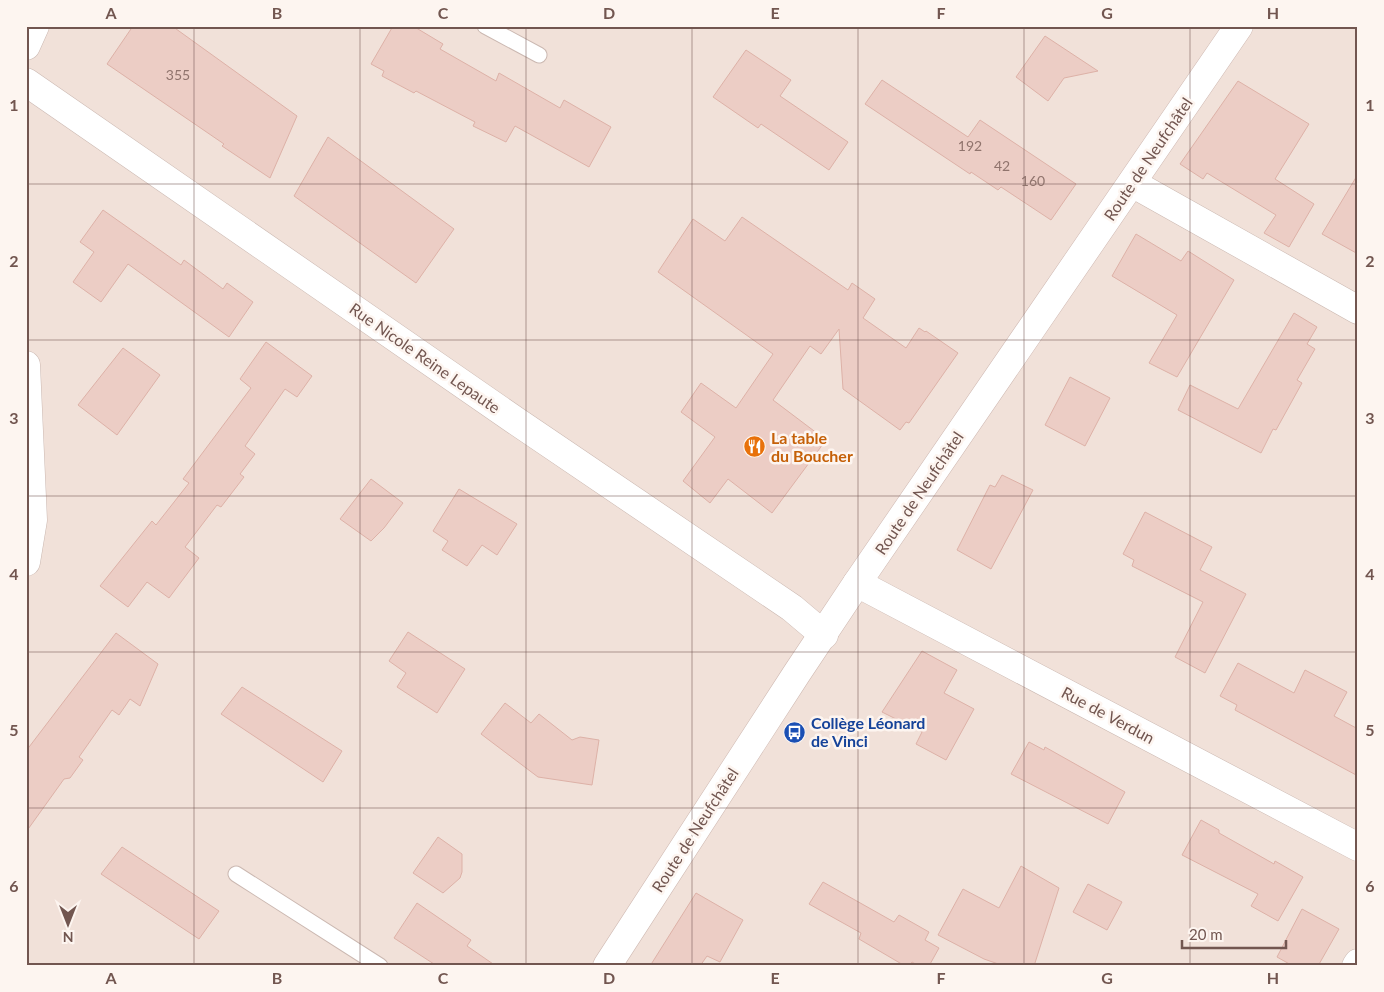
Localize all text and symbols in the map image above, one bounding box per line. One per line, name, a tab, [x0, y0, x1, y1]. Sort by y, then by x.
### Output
text: A	[104, 3, 117, 22]
text: B	[272, 3, 282, 22]
text: C	[438, 3, 449, 22]
text: D	[603, 3, 615, 22]
text: E	[770, 3, 780, 22]
text: F	[936, 3, 946, 22]
text: G	[1101, 3, 1113, 22]
text: H	[1267, 3, 1279, 22]
house number: 355	[166, 66, 190, 83]
street label: Route de Neufchâtel	[1099, 94, 1196, 224]
text: 1	[9, 95, 19, 114]
text: 1	[1365, 95, 1375, 114]
house number: 192	[958, 137, 982, 154]
house number: 42	[994, 157, 1010, 174]
house number: 160	[1021, 172, 1045, 189]
text: 2	[9, 251, 19, 270]
text: 2	[1365, 251, 1375, 270]
street label: Rue Nicole Reine Lepaute	[346, 298, 504, 417]
text: 3	[9, 408, 19, 427]
text: 3	[1365, 408, 1375, 427]
place label: La table du Boucher	[771, 428, 853, 465]
street label: Route de Neufchâtel	[870, 428, 967, 558]
restaurant icon: La table du Boucher	[743, 435, 767, 459]
text: 4	[9, 564, 19, 583]
text: 4	[1365, 564, 1375, 583]
street label: Rue de Verdun	[1059, 682, 1158, 747]
place label: Collège Léonard de Vinci	[811, 713, 925, 750]
text: 5	[9, 720, 19, 739]
bus stop icon: Collège Léonard de Vinci	[783, 720, 807, 744]
text: 5	[1365, 720, 1375, 739]
street label: Route de Neufchâtel	[647, 764, 742, 895]
text: 6	[9, 876, 19, 895]
text: 6	[1365, 876, 1375, 895]
north arrow	[42, 900, 92, 950]
scale bar	[1182, 917, 1285, 949]
text: 20 m	[1189, 925, 1223, 943]
text: N	[63, 929, 73, 946]
text: A	[104, 968, 117, 987]
text: B	[272, 968, 282, 987]
text: C	[438, 968, 449, 987]
text: D	[603, 968, 615, 987]
text: E	[770, 968, 780, 987]
text: F	[936, 968, 946, 987]
text: G	[1101, 968, 1113, 987]
text: H	[1267, 968, 1279, 987]

